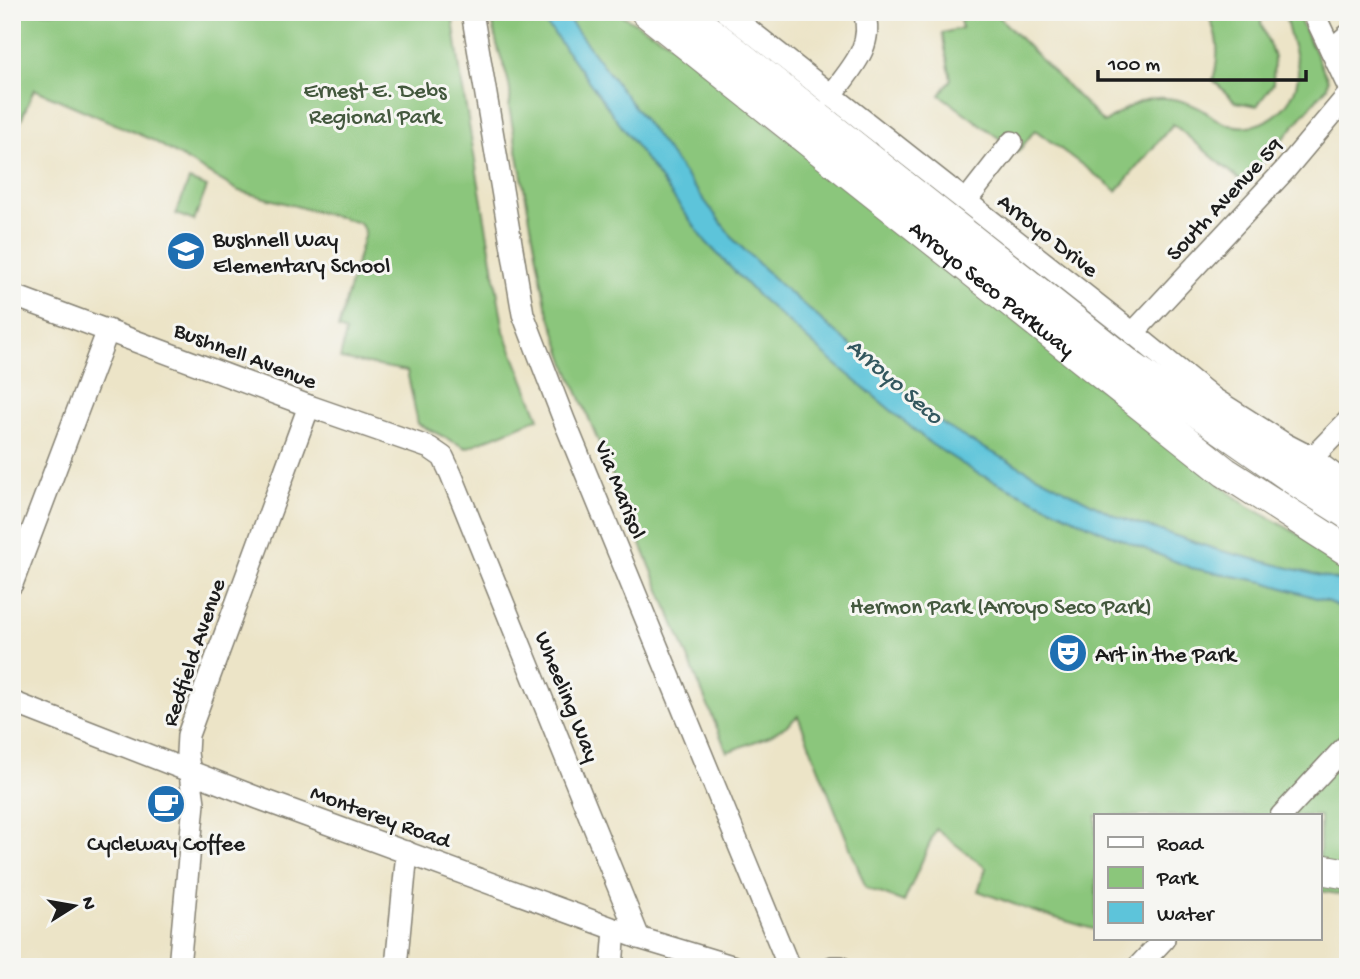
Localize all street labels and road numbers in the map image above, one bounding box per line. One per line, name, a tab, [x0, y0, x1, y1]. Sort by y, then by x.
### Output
street label: South Avenue 59	[1162, 133, 1290, 268]
street label: Arroyo Drive	[991, 189, 1104, 285]
street label: Arroyo Seco Parkway	[902, 216, 1079, 364]
street label: Bushnell Avenue	[169, 317, 321, 397]
street label: Via Marisol	[587, 436, 651, 543]
street label: Redfield Avenue	[157, 575, 234, 731]
street label: Wheeling Way	[527, 628, 604, 767]
street label: Monterey Road	[306, 780, 455, 857]

